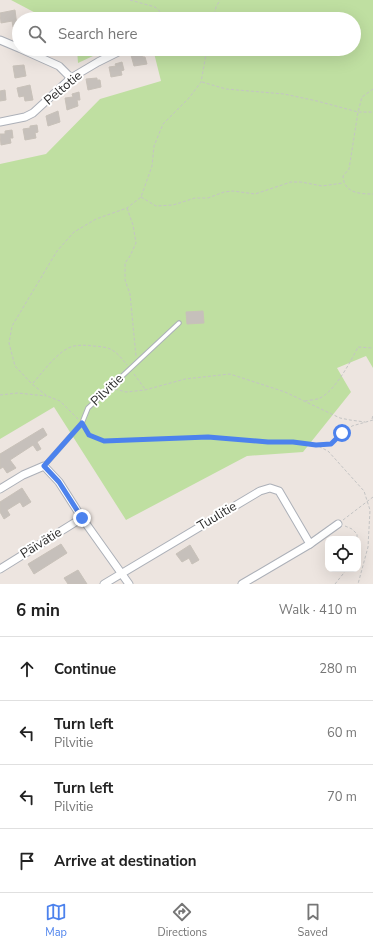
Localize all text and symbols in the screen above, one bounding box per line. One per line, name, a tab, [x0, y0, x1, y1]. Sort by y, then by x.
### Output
search box	[12, 12, 361, 56]
icon: search	[26, 23, 48, 45]
text: Search here	[58, 24, 138, 44]
street label: Peltotie	[40, 67, 86, 109]
street label: Pilvitie	[87, 370, 127, 410]
route start	[333, 424, 351, 442]
street label: Tuulitie	[194, 497, 240, 535]
route end	[73, 509, 91, 527]
street label: Päivätie	[17, 523, 65, 563]
map controls	[325, 536, 361, 572]
button: locate	[325, 536, 361, 572]
text: 6 min	[16, 599, 60, 622]
text: Walk · 410 m	[279, 601, 357, 619]
icon: ahead	[16, 658, 38, 680]
text: Continue	[54, 659, 116, 679]
text: 280 m	[319, 660, 357, 678]
text: Turn left	[54, 714, 113, 734]
icon: left	[16, 722, 38, 744]
text: 60 m	[327, 724, 357, 742]
text: Pilvitie	[54, 734, 93, 752]
text: Turn left	[54, 778, 113, 798]
icon: left	[16, 786, 38, 808]
text: 70 m	[327, 788, 357, 806]
text: Pilvitie	[54, 798, 93, 816]
icon: arrive	[16, 850, 38, 872]
text: Arrive at destination	[54, 851, 197, 871]
tab: Map	[45, 901, 67, 940]
tab: Directions	[157, 901, 207, 940]
tab: Saved	[297, 901, 328, 940]

